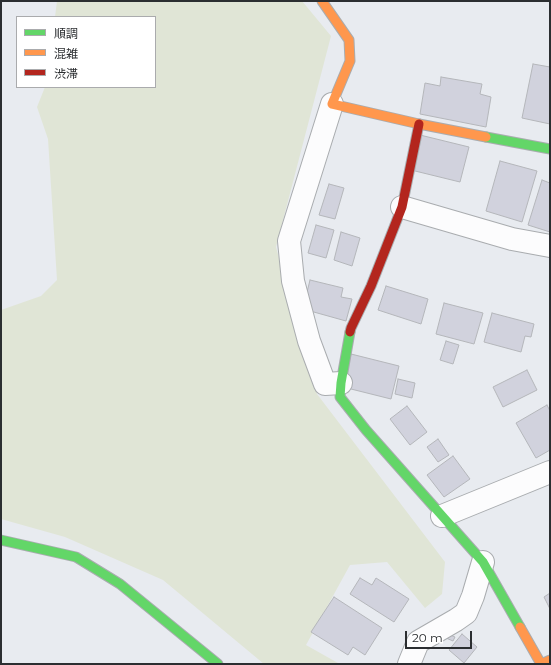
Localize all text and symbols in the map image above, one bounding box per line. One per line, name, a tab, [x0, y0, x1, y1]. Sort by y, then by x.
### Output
legend	[16, 16, 156, 88]
text: 順調	[54, 26, 78, 41]
text: 混雑	[54, 46, 78, 61]
text: 渋滞	[54, 66, 78, 81]
scale bar	[407, 623, 474, 649]
text: 20 m	[412, 630, 443, 645]

